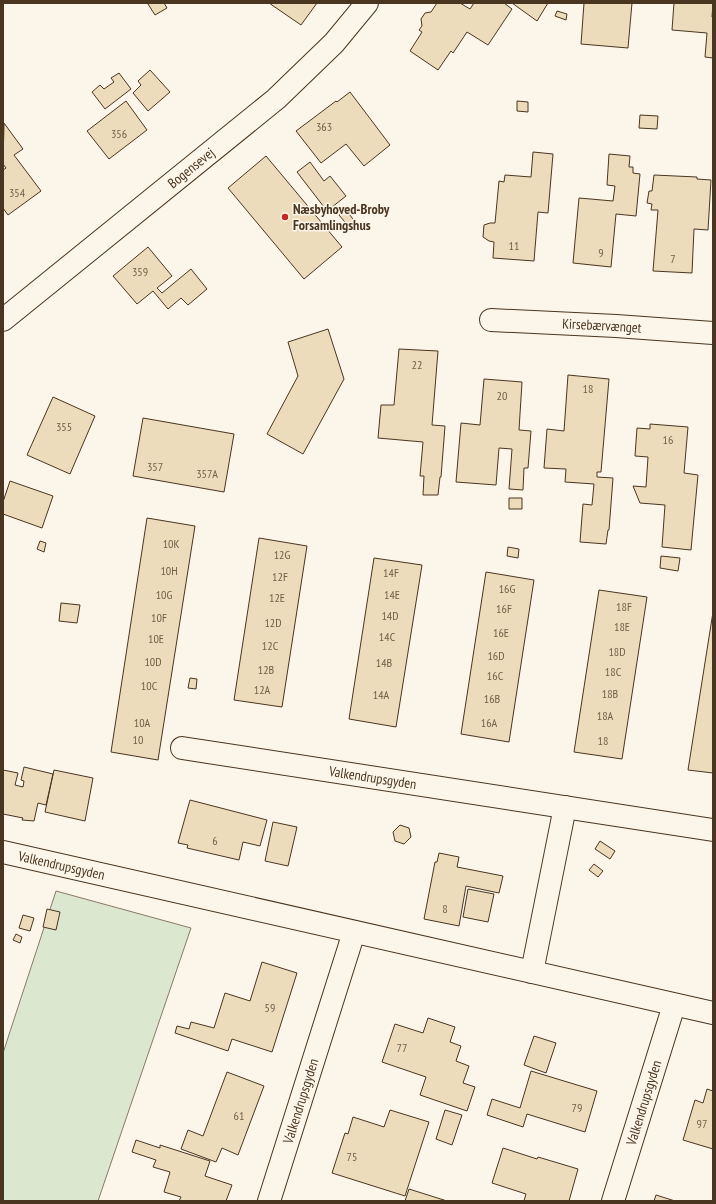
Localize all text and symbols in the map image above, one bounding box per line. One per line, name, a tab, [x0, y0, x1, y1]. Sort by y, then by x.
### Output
house number: 363	[316, 119, 332, 134]
house number: 356	[111, 126, 127, 141]
street label: Bogensevej	[164, 143, 218, 192]
house number: 354	[9, 185, 26, 200]
place label: Næsbyhoved-Broby Forsamlingshus	[293, 200, 390, 234]
marker: Næsbyhoved-Broby Forsamlingshus	[280, 212, 290, 222]
house number: 11	[509, 238, 519, 253]
house number: 9	[598, 245, 604, 260]
house number: 7	[670, 251, 676, 266]
house number: 359	[132, 264, 148, 279]
street label: Kirsebærvænget	[562, 314, 642, 337]
house number: 22	[412, 357, 422, 372]
house number: 18	[583, 381, 593, 396]
house number: 20	[497, 388, 507, 403]
house number: 355	[56, 419, 72, 434]
house number: 16	[663, 432, 673, 447]
house number: 357	[147, 459, 163, 474]
house number: 357A	[196, 466, 218, 481]
house number: 10K	[163, 536, 179, 551]
house number: 12G	[274, 547, 290, 562]
house number: 10H	[160, 563, 178, 578]
house number: 14F	[383, 565, 399, 580]
house number: 12F	[272, 569, 288, 584]
house number: 16G	[499, 581, 515, 596]
house number: 10G	[156, 587, 172, 602]
house number: 14E	[384, 587, 400, 602]
house number: 12E	[269, 590, 285, 605]
house number: 18F	[616, 599, 632, 614]
house number: 16F	[496, 601, 512, 616]
house number: 14D	[381, 608, 399, 623]
house number: 10F	[151, 610, 167, 625]
house number: 12D	[264, 615, 282, 630]
house number: 18E	[614, 619, 630, 634]
house number: 16E	[493, 625, 509, 640]
house number: 14C	[379, 629, 396, 644]
house number: 10E	[148, 631, 164, 646]
house number: 12C	[262, 638, 279, 653]
house number: 18D	[608, 644, 626, 659]
house number: 16D	[487, 648, 505, 663]
house number: 10D	[144, 654, 162, 669]
house number: 14B	[376, 655, 393, 670]
house number: 12B	[258, 662, 275, 677]
house number: 18C	[605, 664, 622, 679]
house number: 16C	[487, 668, 504, 683]
house number: 10C	[141, 678, 158, 693]
house number: 12A	[254, 682, 271, 697]
house number: 18B	[602, 686, 619, 701]
house number: 14A	[373, 687, 390, 702]
house number: 16B	[484, 691, 501, 706]
house number: 18A	[597, 708, 614, 723]
house number: 10A	[134, 715, 151, 730]
house number: 16A	[481, 715, 498, 730]
house number: 10	[133, 732, 143, 747]
house number: 18	[598, 733, 608, 748]
street label: Valkendrupsgyden	[327, 762, 418, 793]
house number: 6	[212, 833, 218, 848]
street label: Valkendrupsgyden	[16, 847, 107, 884]
house number: 8	[442, 901, 448, 916]
house number: 59	[265, 1000, 275, 1015]
house number: 77	[397, 1040, 407, 1055]
street label: Valkendrupsgyden	[278, 1056, 323, 1147]
street label: Valkendrupsgyden	[622, 1058, 665, 1148]
house number: 79	[572, 1100, 582, 1115]
house number: 61	[234, 1108, 244, 1123]
house number: 97	[697, 1116, 707, 1131]
house number: 75	[347, 1149, 357, 1164]

